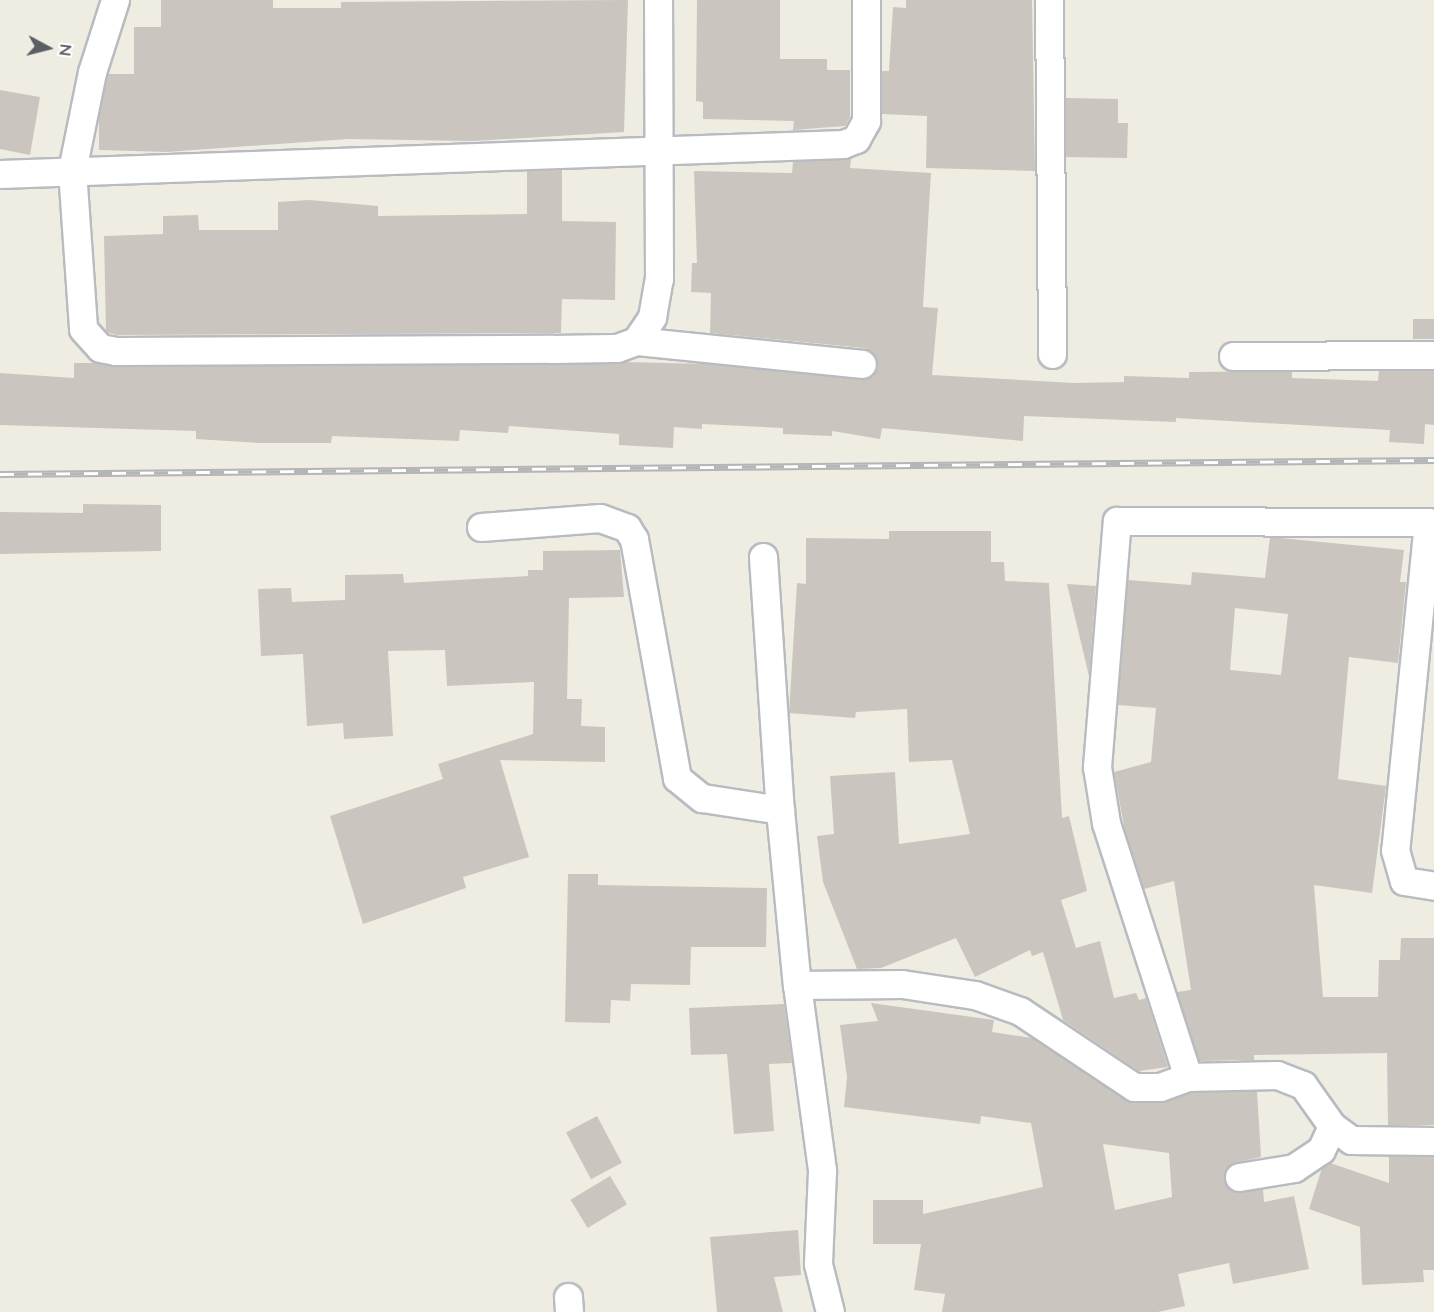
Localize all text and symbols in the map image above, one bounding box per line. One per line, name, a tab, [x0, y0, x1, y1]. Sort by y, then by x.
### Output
north arrow	[18, 18, 78, 78]
text: N	[56, 43, 77, 58]

